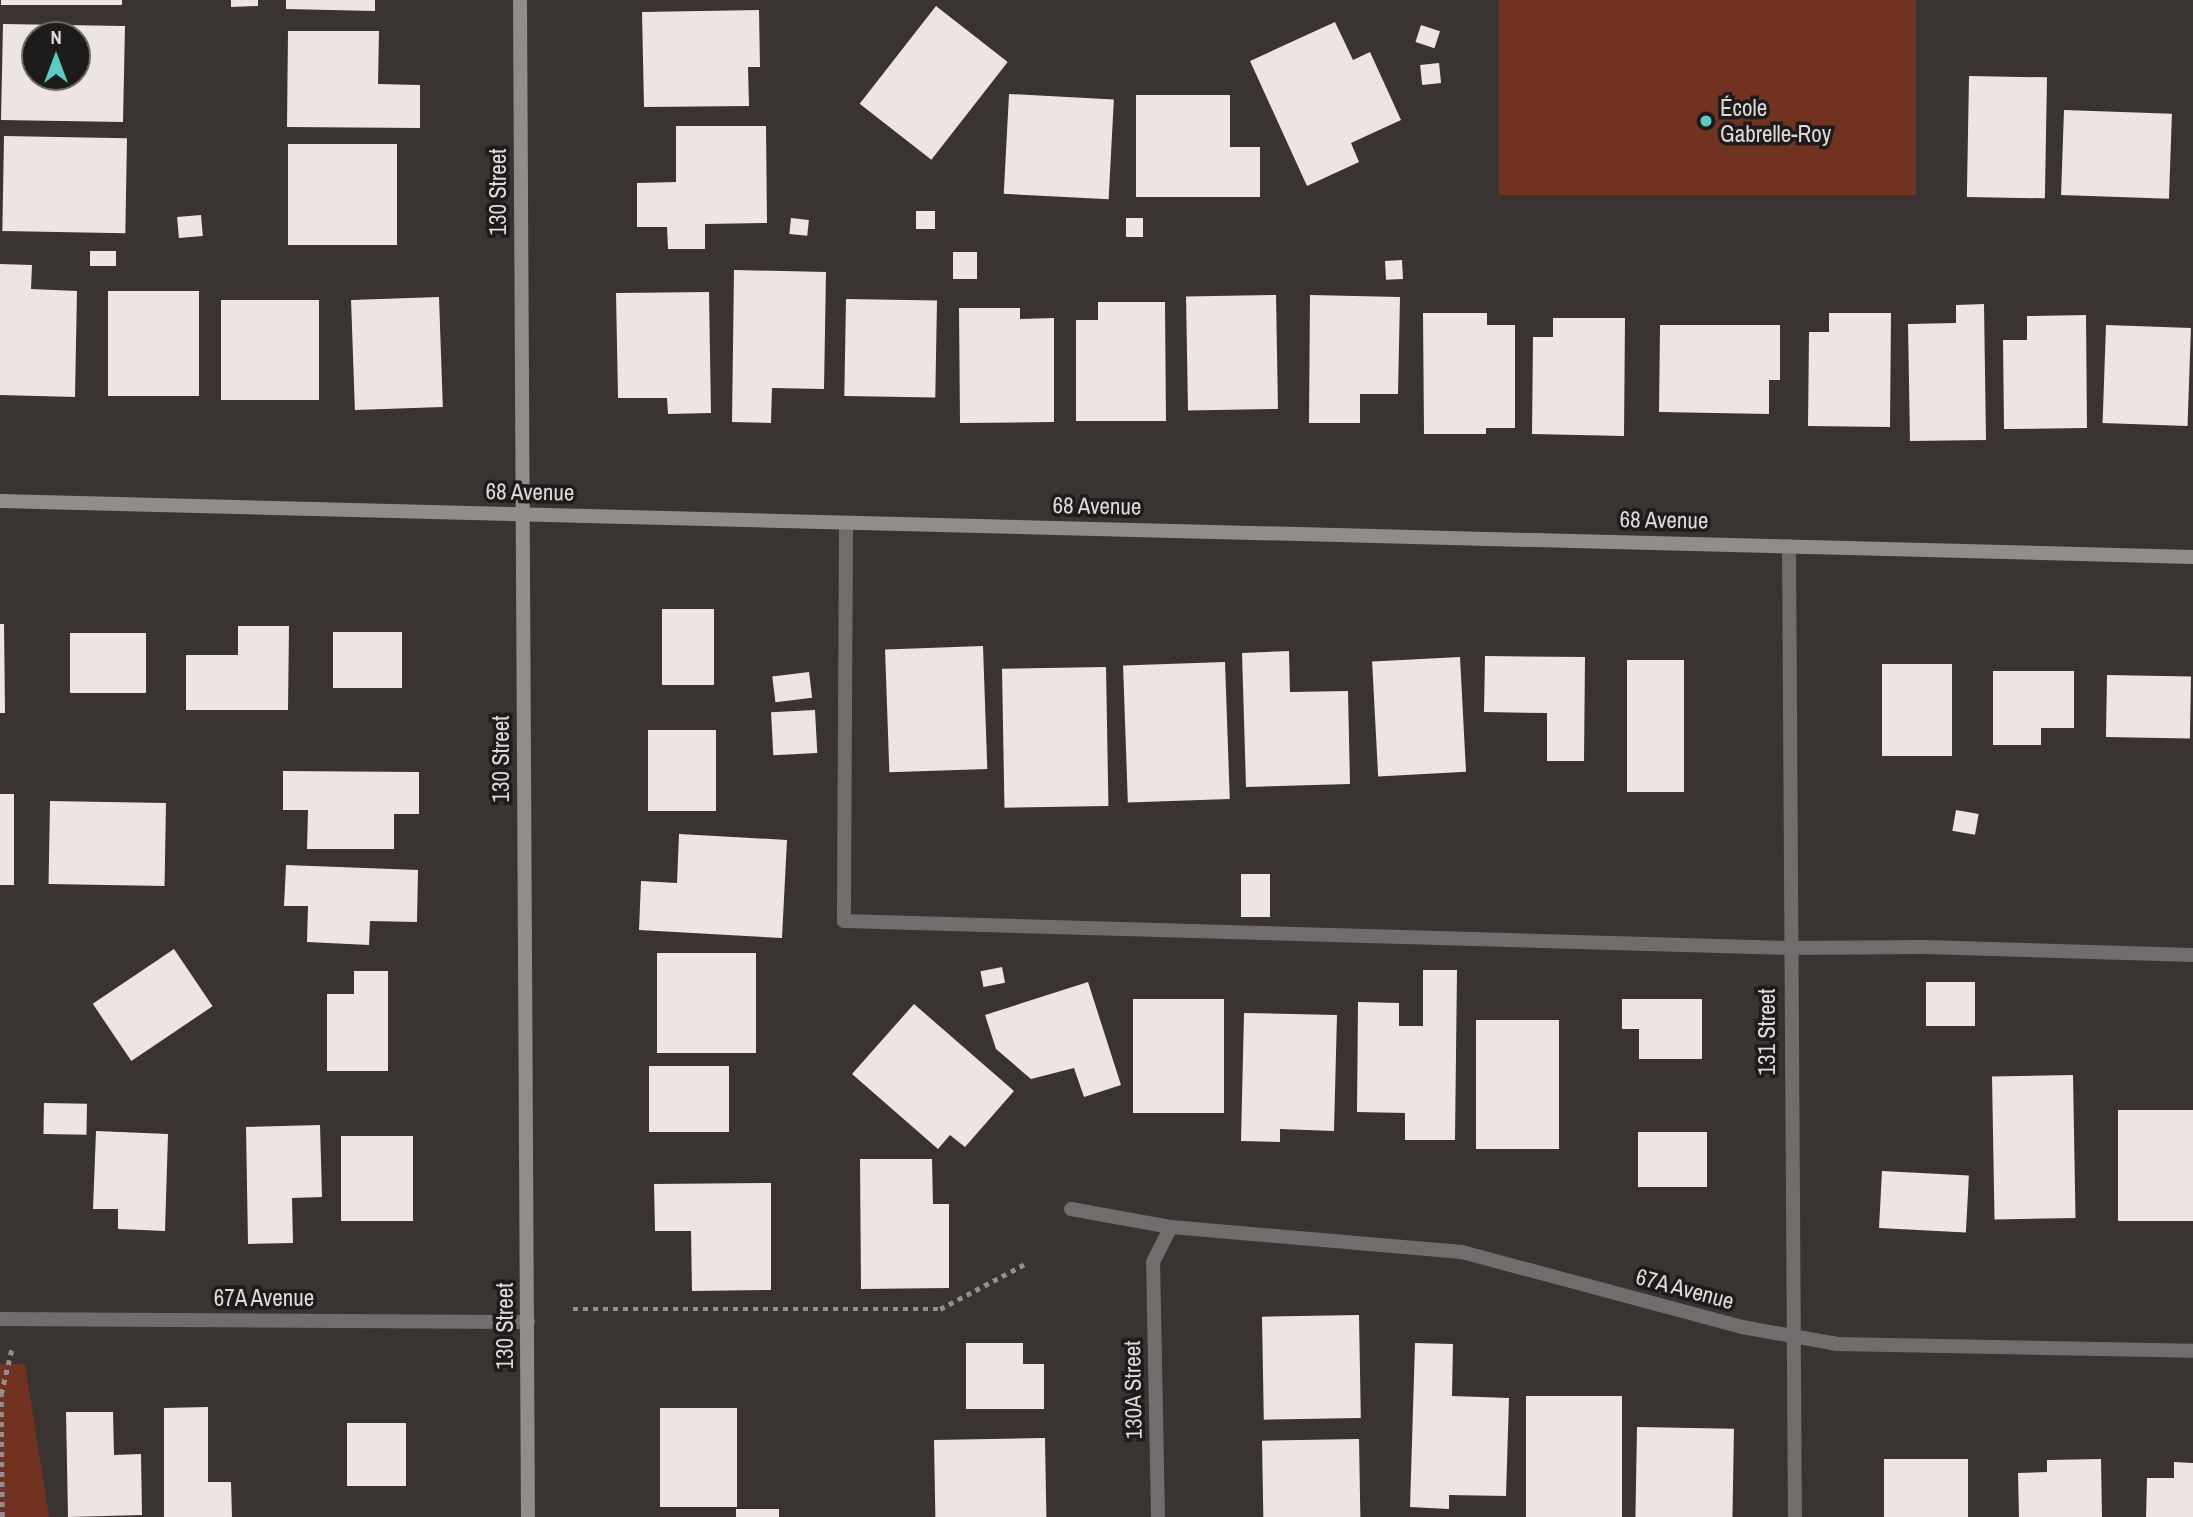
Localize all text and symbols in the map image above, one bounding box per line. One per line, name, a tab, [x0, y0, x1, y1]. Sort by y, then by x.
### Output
north arrow	[21, 21, 91, 91]
text: N	[50, 24, 62, 50]
place label: École Gabrelle-Roy	[1720, 94, 1831, 148]
marker: École Gabrelle-Roy	[1698, 113, 1714, 129]
street label: 130 Street	[484, 148, 512, 236]
street label: 68 Avenue	[485, 477, 575, 507]
street label: 68 Avenue	[1052, 491, 1142, 521]
street label: 68 Avenue	[1619, 505, 1709, 535]
street label: 130 Street	[487, 715, 515, 803]
street label: 131 Street	[1753, 988, 1781, 1076]
street label: 67A Avenue	[1632, 1262, 1738, 1316]
street label: 130 Street	[491, 1282, 519, 1370]
street label: 67A Avenue	[213, 1284, 315, 1312]
street label: 130A Street	[1118, 1340, 1148, 1440]

